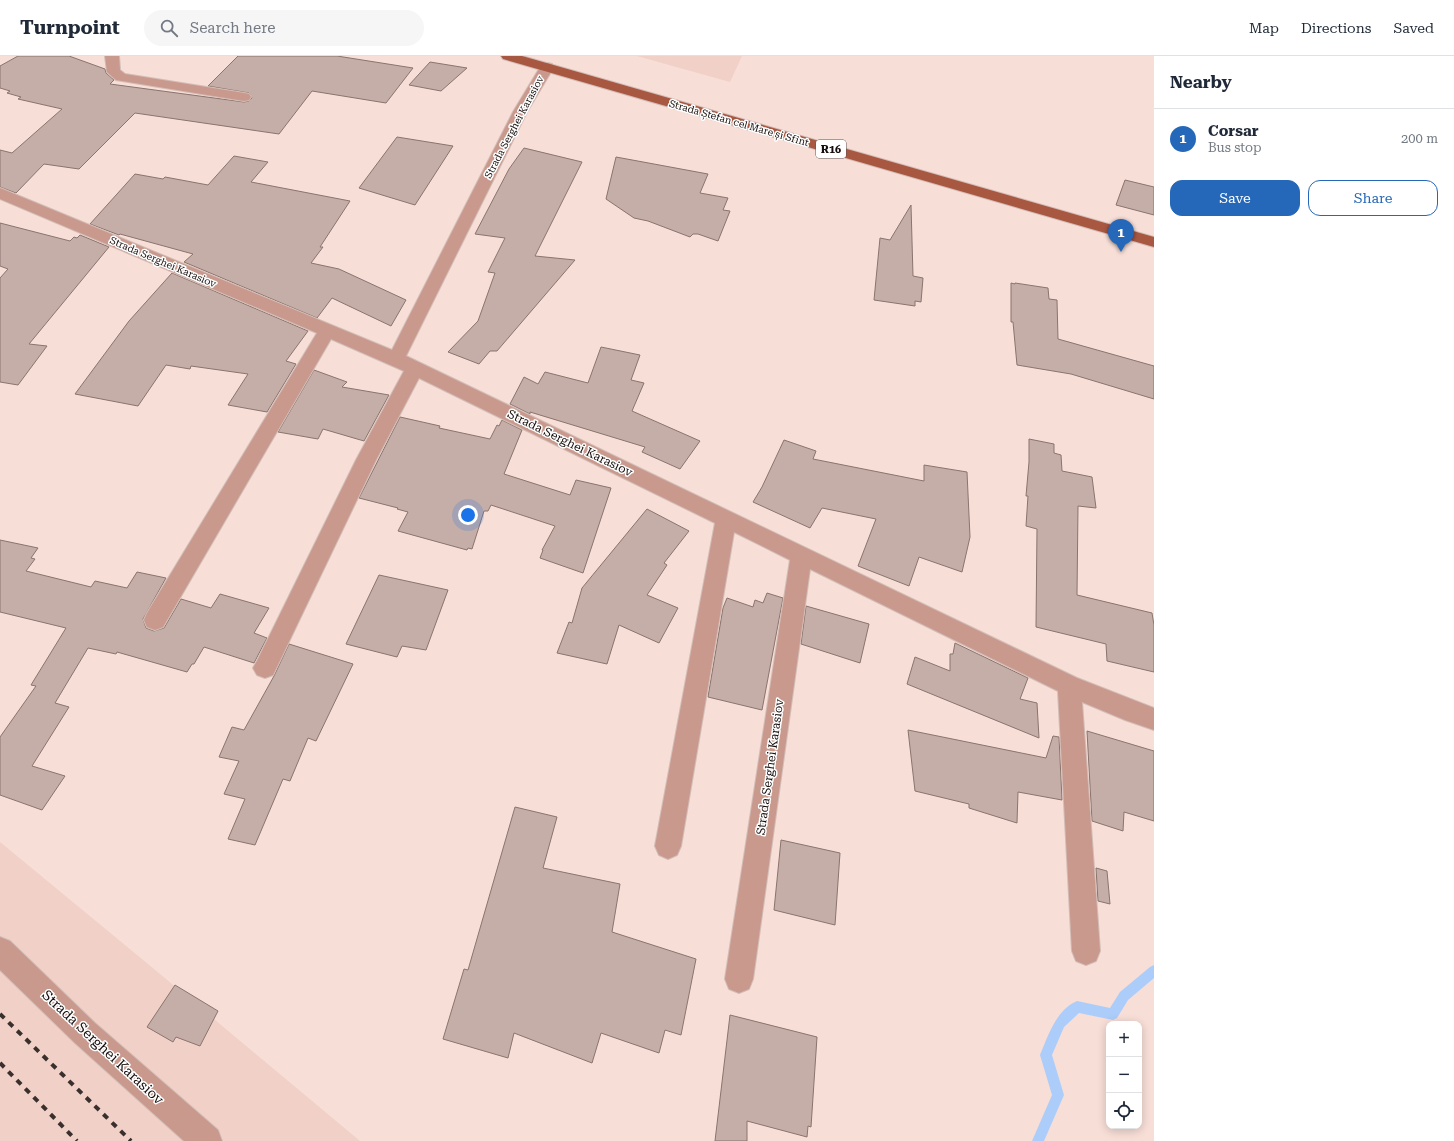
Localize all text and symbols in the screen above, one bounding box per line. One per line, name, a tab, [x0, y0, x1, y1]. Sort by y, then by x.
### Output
search box	[144, 10, 424, 46]
text: Turnpoint	[20, 16, 120, 39]
icon: search	[158, 17, 180, 39]
text: Search here	[190, 19, 276, 37]
text: Map	[1249, 20, 1279, 36]
text: Directions	[1301, 20, 1371, 36]
text: Saved	[1393, 20, 1434, 36]
text: Nearby	[1170, 72, 1232, 92]
street label: Strada Serghei Karasiov	[482, 74, 546, 180]
street label: Strada Ștefan cel Mare și Sfînt	[667, 98, 810, 150]
text: Corsar	[1208, 122, 1259, 140]
text: 1	[1179, 131, 1187, 146]
text: 200 m	[1401, 131, 1438, 146]
road number: R16	[816, 140, 846, 158]
text: Bus stop	[1208, 140, 1262, 155]
button: Save	[1170, 180, 1300, 216]
button: Share	[1308, 180, 1438, 216]
pin: 1	[1108, 219, 1134, 252]
street label: Strada Serghei Karasiov	[108, 235, 218, 289]
street label: Strada Serghei Karasiov	[505, 407, 635, 479]
your location	[458, 505, 478, 525]
street label: Strada Serghei Karasiov	[754, 698, 786, 836]
street label: Strada Serghei Karasiov	[39, 987, 168, 1108]
map controls	[1106, 1021, 1142, 1129]
button: +	[1106, 1021, 1142, 1057]
button: −	[1106, 1057, 1142, 1093]
button: locate	[1106, 1093, 1142, 1129]

